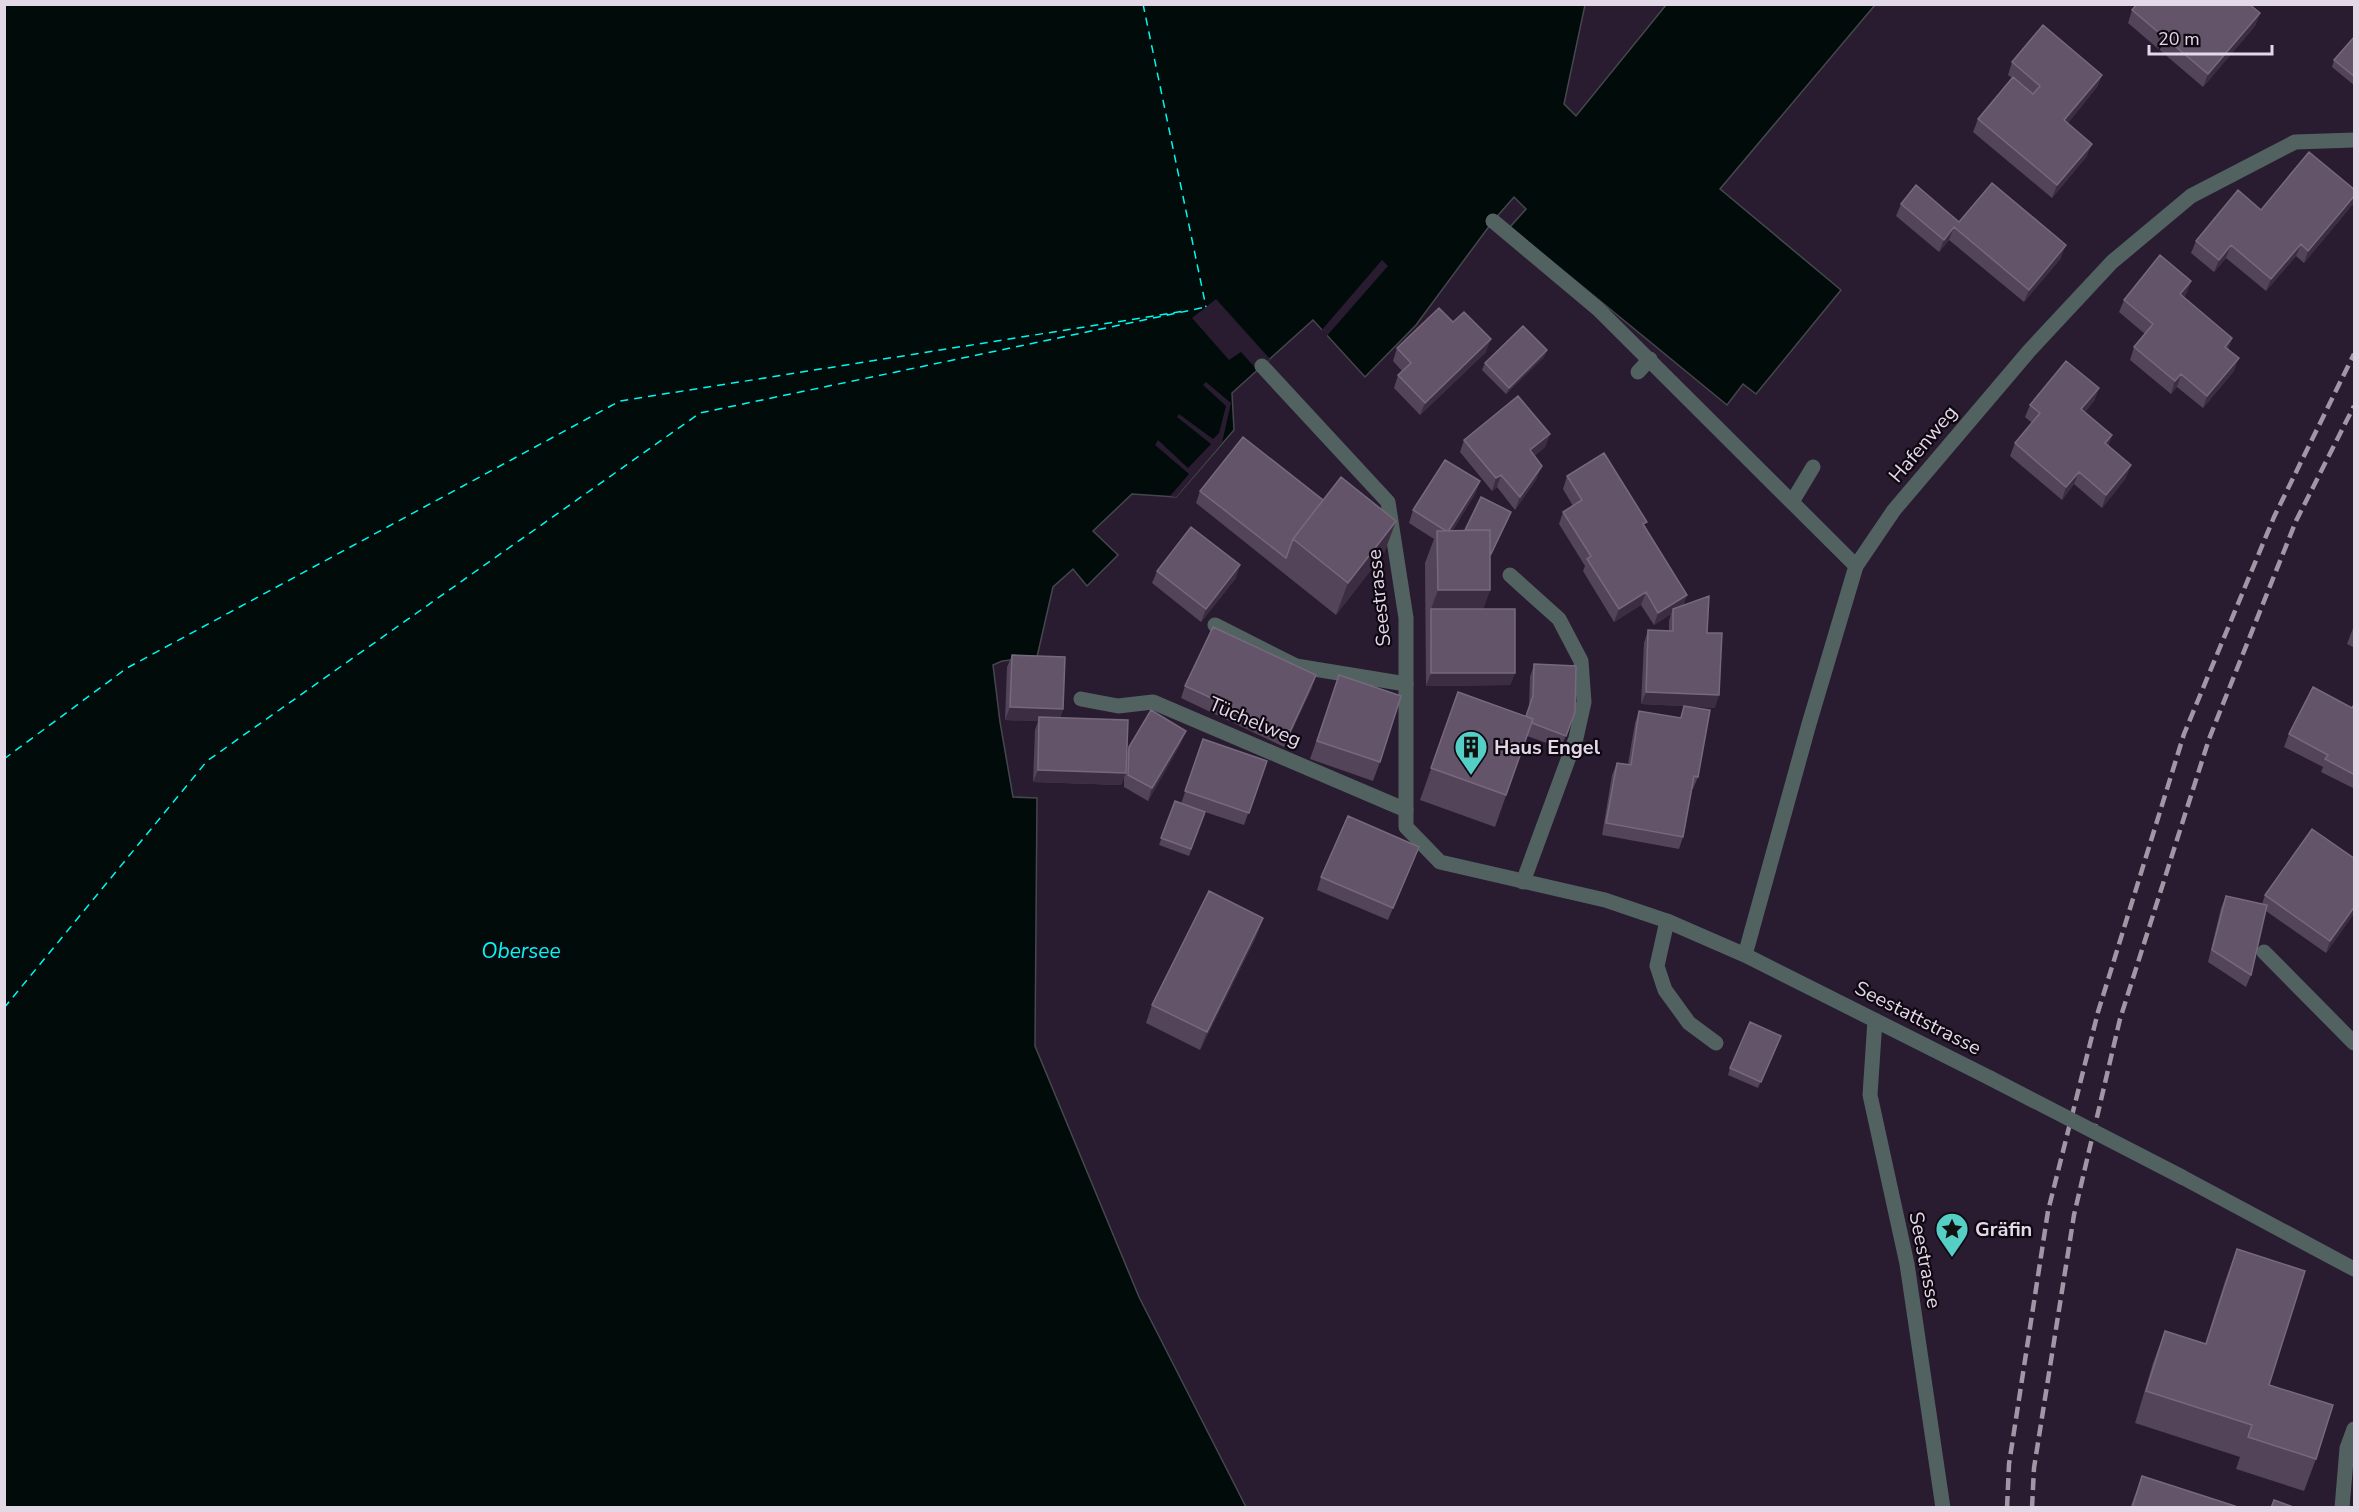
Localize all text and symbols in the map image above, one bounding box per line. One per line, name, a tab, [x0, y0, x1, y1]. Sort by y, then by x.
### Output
scale bar	[2149, 18, 2272, 56]
text: 20 m	[2158, 27, 2200, 51]
street label: Hafenweg	[1883, 400, 1963, 488]
street label: Seestrasse	[1360, 548, 1398, 648]
street label: Tüchelweg	[1205, 690, 1305, 754]
building icon: Haus Engel	[1453, 729, 1489, 776]
place label: Haus Engel	[1494, 734, 1601, 761]
water label: Obersee	[481, 937, 561, 965]
street label: Seestattstrasse	[1850, 975, 1986, 1061]
street label: Seestrasse	[1902, 1210, 1948, 1310]
place icon: Gräfin	[1934, 1211, 1970, 1258]
place label: Gräfin	[1975, 1216, 2032, 1243]

